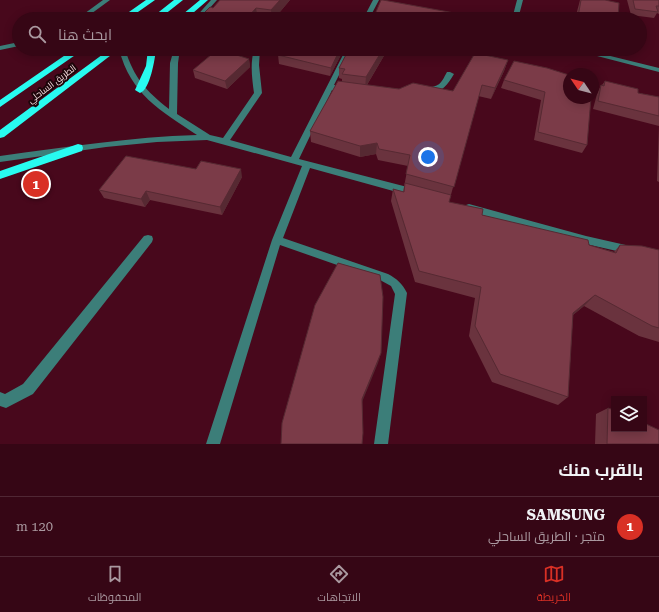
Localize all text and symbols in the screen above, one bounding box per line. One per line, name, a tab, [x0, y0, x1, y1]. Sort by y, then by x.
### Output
search box	[12, 12, 647, 56]
icon: search	[26, 23, 48, 45]
text: ابحث هنا	[58, 26, 112, 44]
street label: الطريق الساحلي	[26, 63, 79, 107]
north arrow	[563, 68, 599, 104]
your location	[418, 147, 438, 167]
pin: 1	[23, 169, 49, 199]
map controls	[611, 396, 647, 432]
button: layers	[611, 396, 647, 432]
text: بالقرب منك	[559, 460, 643, 480]
text: SAMSUNG	[527, 506, 605, 524]
text: 120 m	[16, 519, 53, 534]
text: 1	[626, 519, 634, 534]
text: متجر · الطريق الساحلي	[488, 529, 605, 544]
tab: المحفوظات	[88, 563, 141, 607]
tab: الاتجاهات	[317, 563, 361, 607]
tab: الخريطة	[537, 563, 571, 607]

